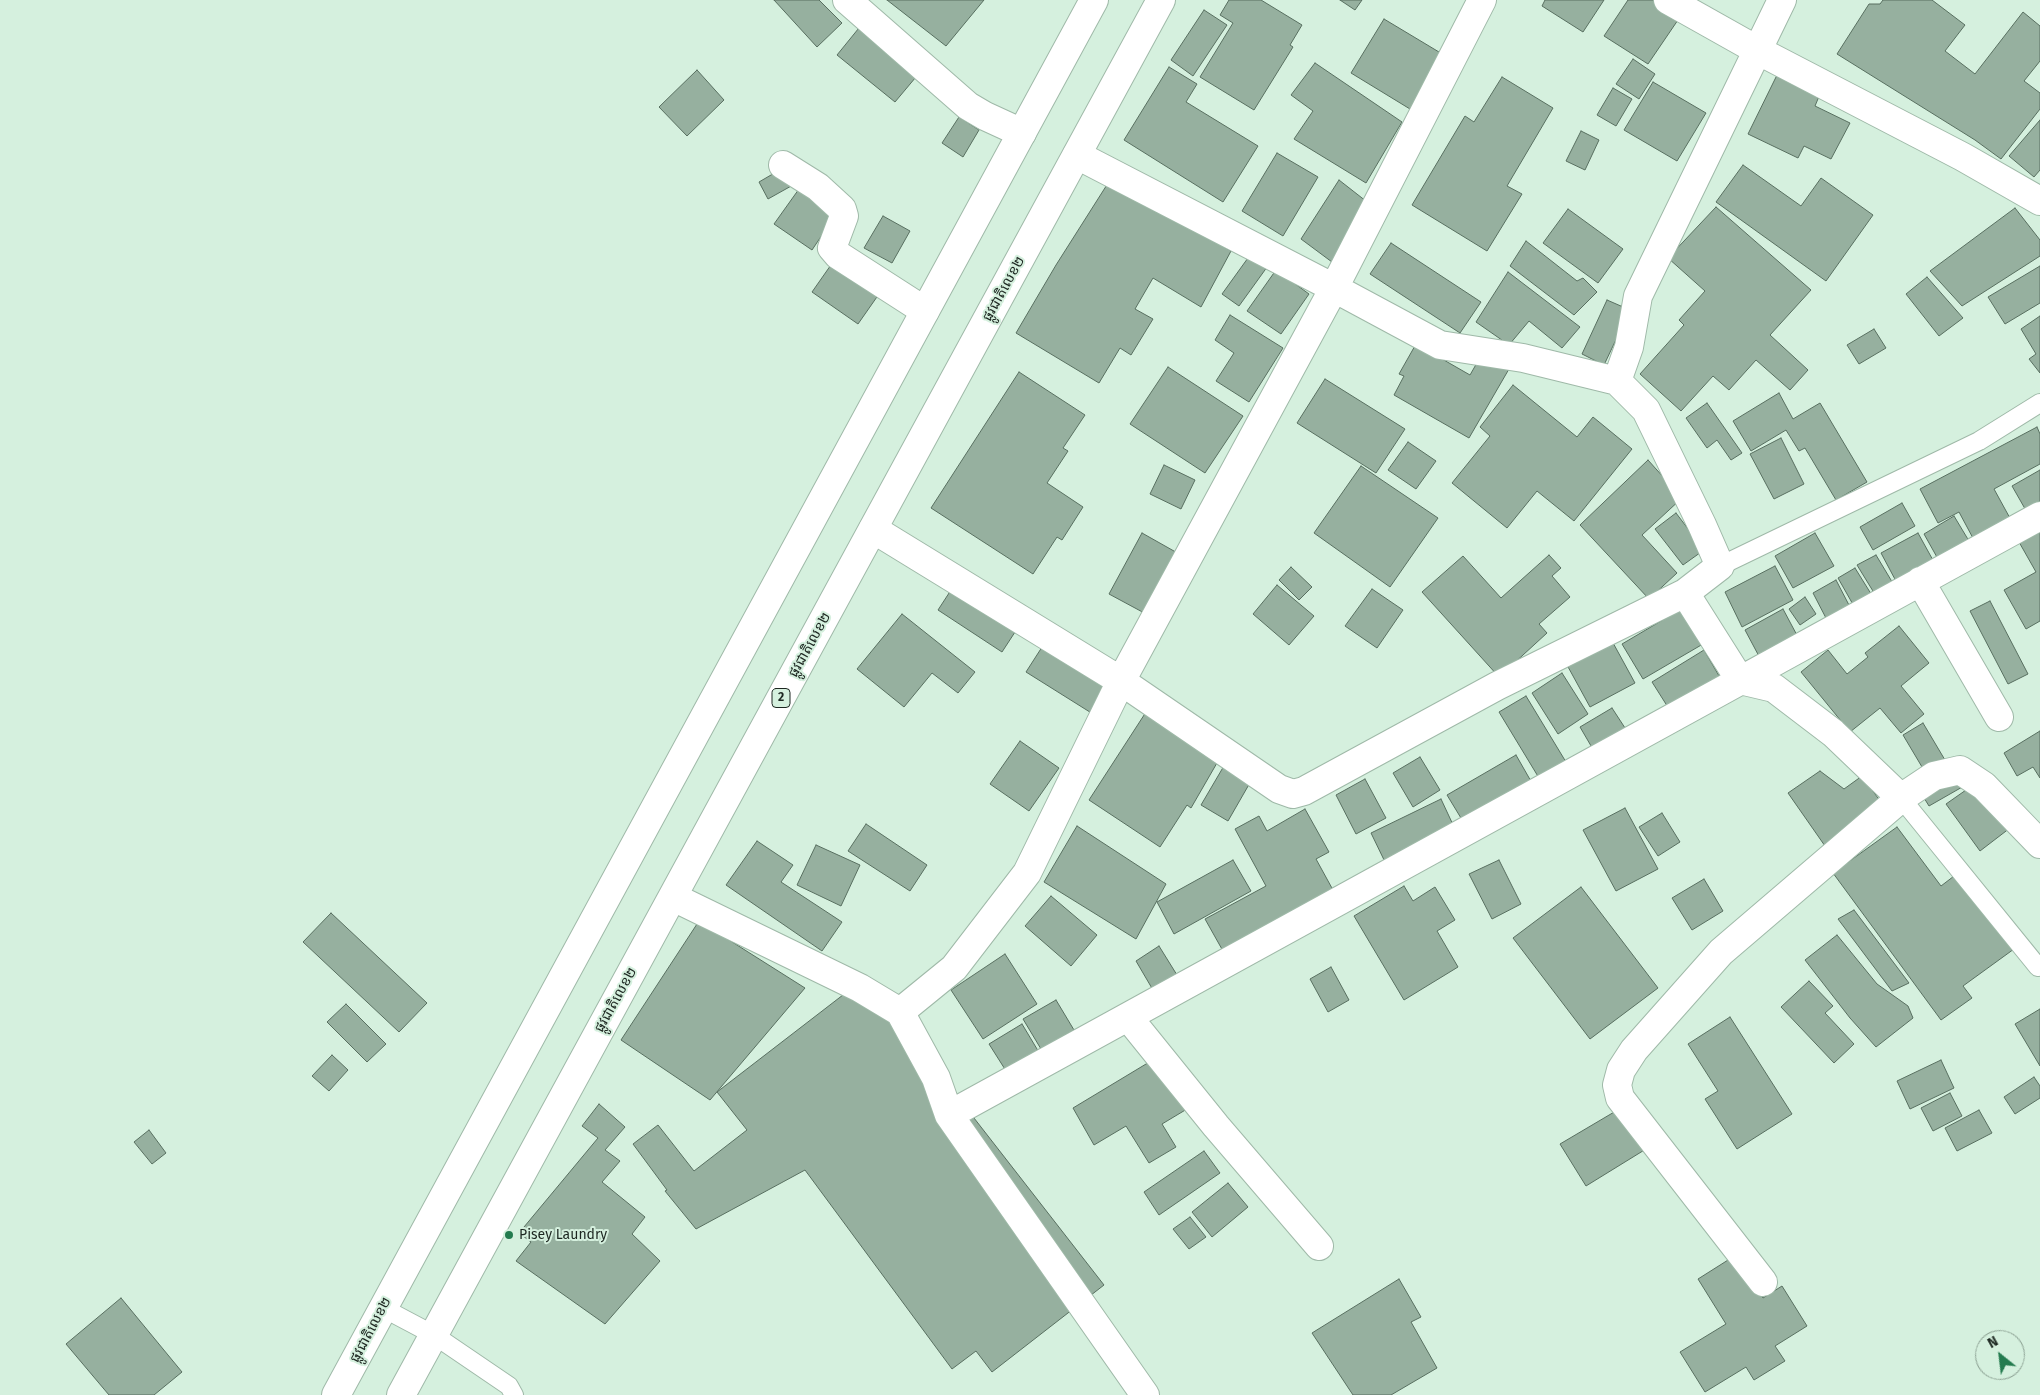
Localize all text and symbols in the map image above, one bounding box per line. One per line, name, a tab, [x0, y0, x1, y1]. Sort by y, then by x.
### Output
street label: ផ្លូវជាតិលេខ២	[979, 254, 1029, 324]
street label: ផ្លូវជាតិលេខ២	[785, 610, 835, 680]
road number: 2	[772, 688, 790, 708]
street label: ផ្លូវជាតិលេខ២	[591, 965, 641, 1035]
place label: Pisey Laundry	[519, 1227, 607, 1243]
marker: Pisey Laundry	[503, 1229, 515, 1241]
street label: ផ្លូវជាតិលេខ២	[347, 1294, 395, 1366]
north arrow	[1975, 1330, 2025, 1380]
text: N	[1985, 1333, 2001, 1352]

